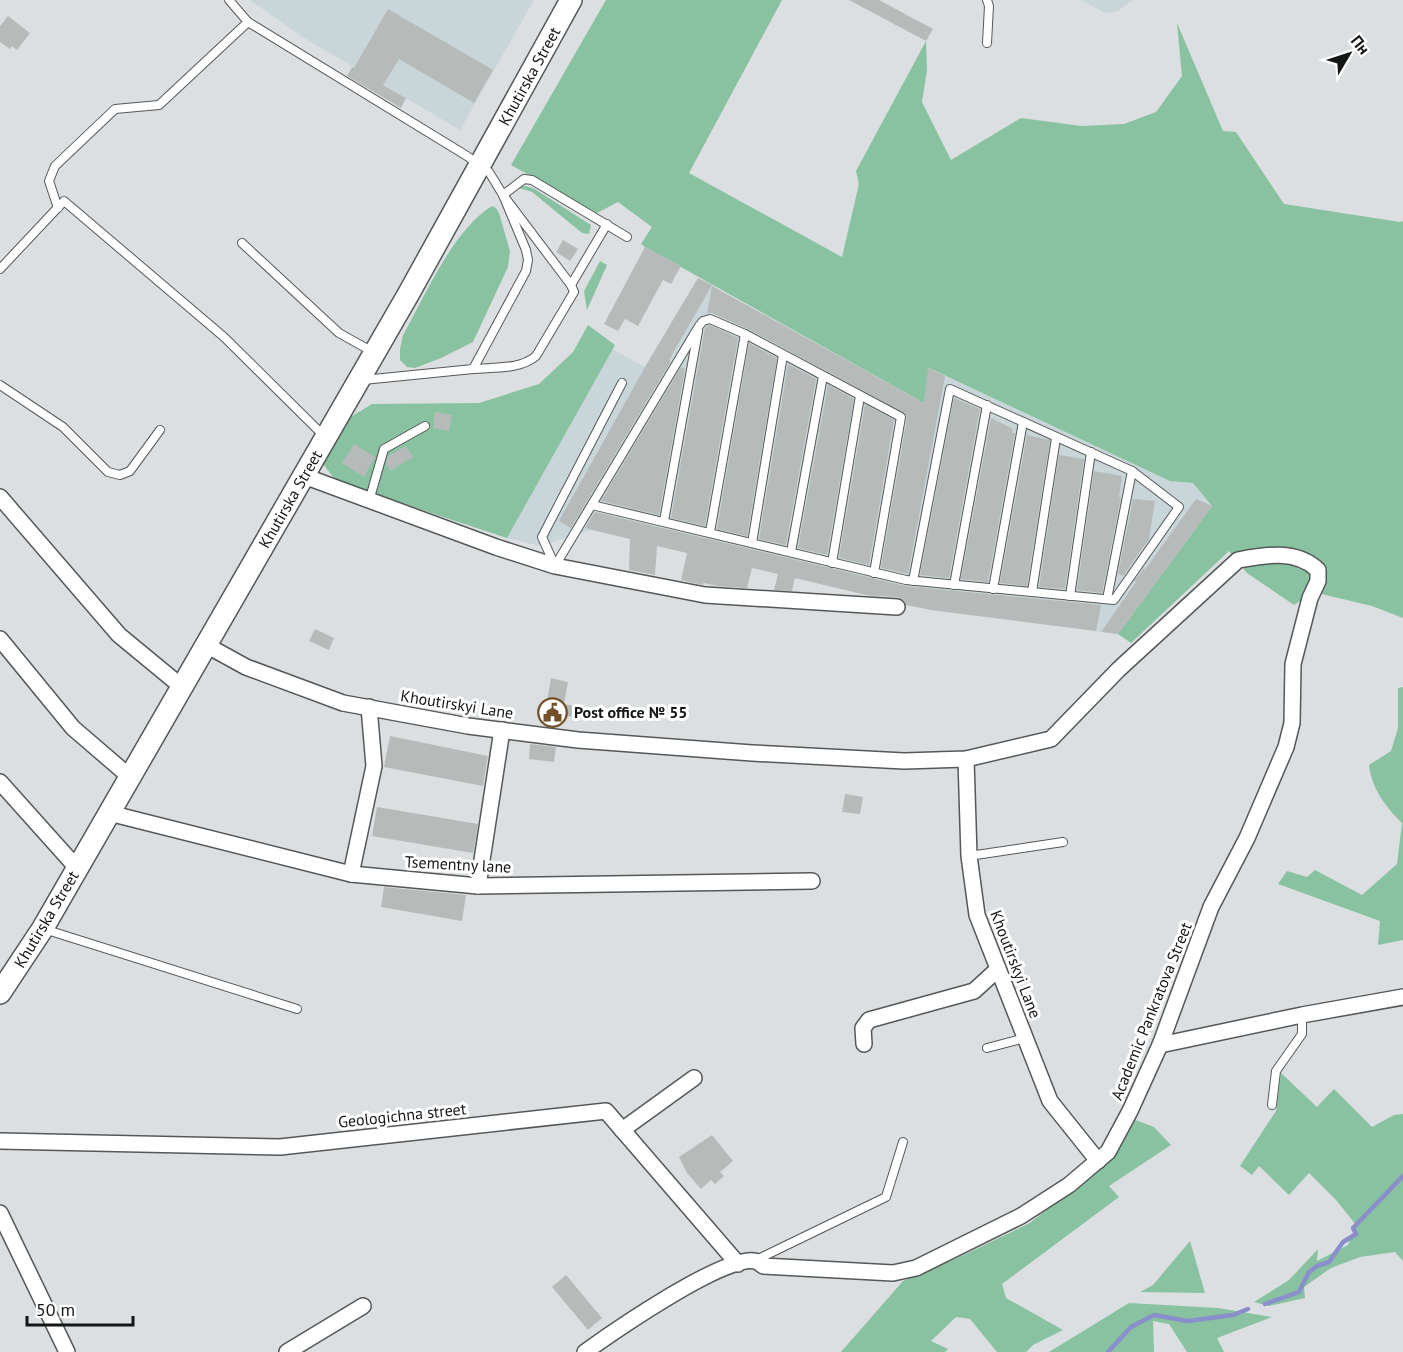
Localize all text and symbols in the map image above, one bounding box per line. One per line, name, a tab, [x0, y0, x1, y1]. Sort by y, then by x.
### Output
street label: Khutirska Street	[494, 23, 565, 129]
north arrow	[1319, 24, 1379, 84]
text: Пн	[1347, 31, 1374, 58]
street label: Khutirska Street	[254, 446, 326, 552]
street label: Khoutirskyi Lane	[399, 685, 515, 723]
public building icon: Post office № 55	[537, 696, 569, 728]
place label: Post office № 55	[574, 702, 687, 722]
street label: Tsementny lane	[404, 851, 512, 877]
street label: Khutirska Street	[9, 866, 83, 971]
street label: Khoutirskyi Lane	[986, 907, 1046, 1021]
street label: Academic Pankratova Street	[1106, 919, 1196, 1103]
street label: Geologichna street	[337, 1098, 468, 1132]
scale bar	[27, 1289, 134, 1327]
text: 50 m	[36, 1298, 75, 1321]

